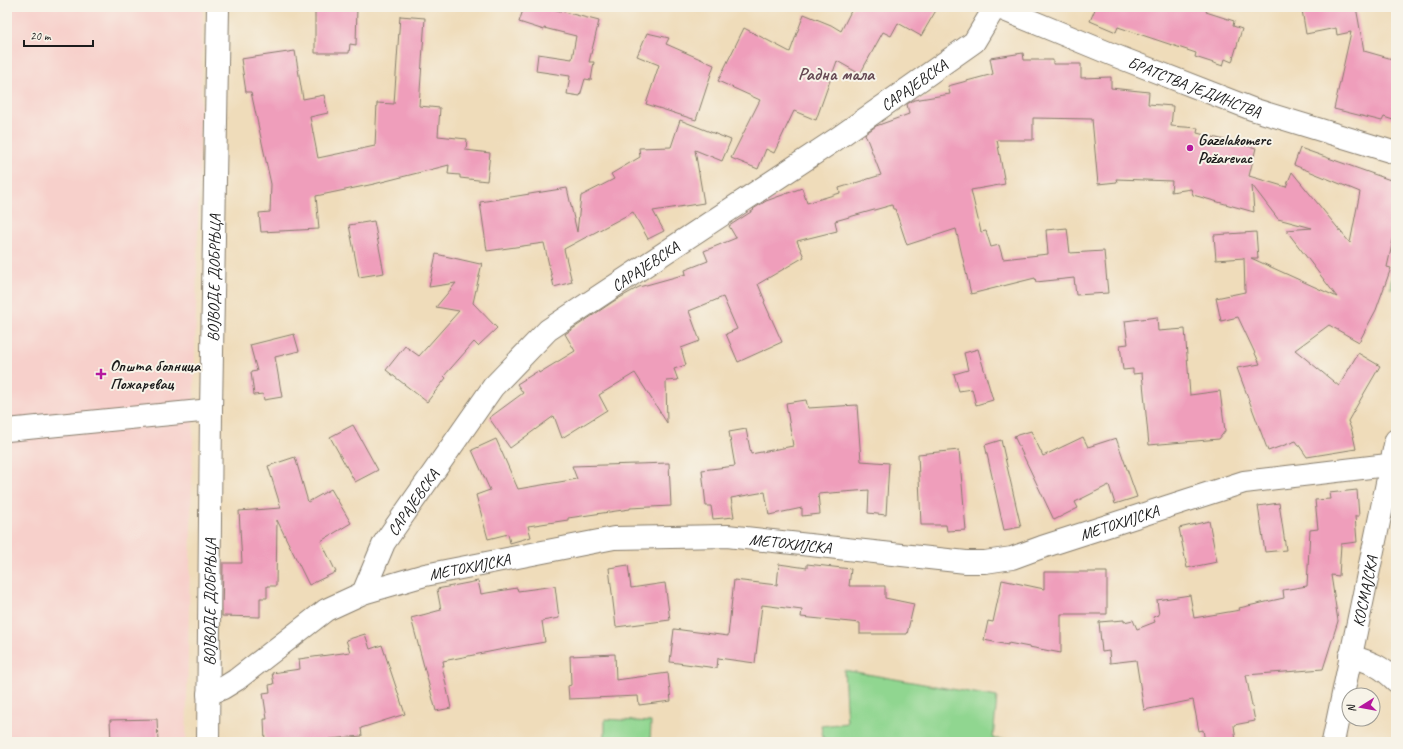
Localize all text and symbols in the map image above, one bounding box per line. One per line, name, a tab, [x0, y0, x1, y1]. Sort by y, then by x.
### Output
scale bar	[24, 22, 93, 48]
text: 20 m	[30, 28, 52, 44]
street label: БРАТСТВА ЈЕДИНСТВА	[1125, 53, 1264, 122]
street label: САРАЈЕВСКА	[877, 55, 952, 116]
district label: Радна мала	[798, 63, 876, 85]
place label: Gazelakomerc Požarevac	[1198, 130, 1272, 168]
marker: Gazelakomerc Požarevac	[1185, 143, 1195, 153]
street label: ВОЈВОДЕ ДОБРЊЦА	[203, 213, 225, 342]
street label: САРАЈЕВСКА	[608, 237, 684, 296]
place label: Општа болница Пожаревац	[110, 356, 202, 394]
marker: Општа болница Пожаревац	[95, 368, 107, 380]
street label: САРАЈЕВСКА	[383, 465, 444, 540]
street label: МЕТОХИЈСКА	[1077, 501, 1162, 545]
street label: МЕТОХИЈСКА	[748, 530, 833, 558]
street label: ВОЈВОДЕ ДОБРЊЦА	[200, 537, 221, 666]
street label: МЕТОХИЈСКА	[427, 549, 513, 585]
street label: КОСМАЈСКА	[1348, 553, 1383, 629]
north arrow	[1341, 687, 1381, 727]
text: N	[1343, 702, 1359, 714]

